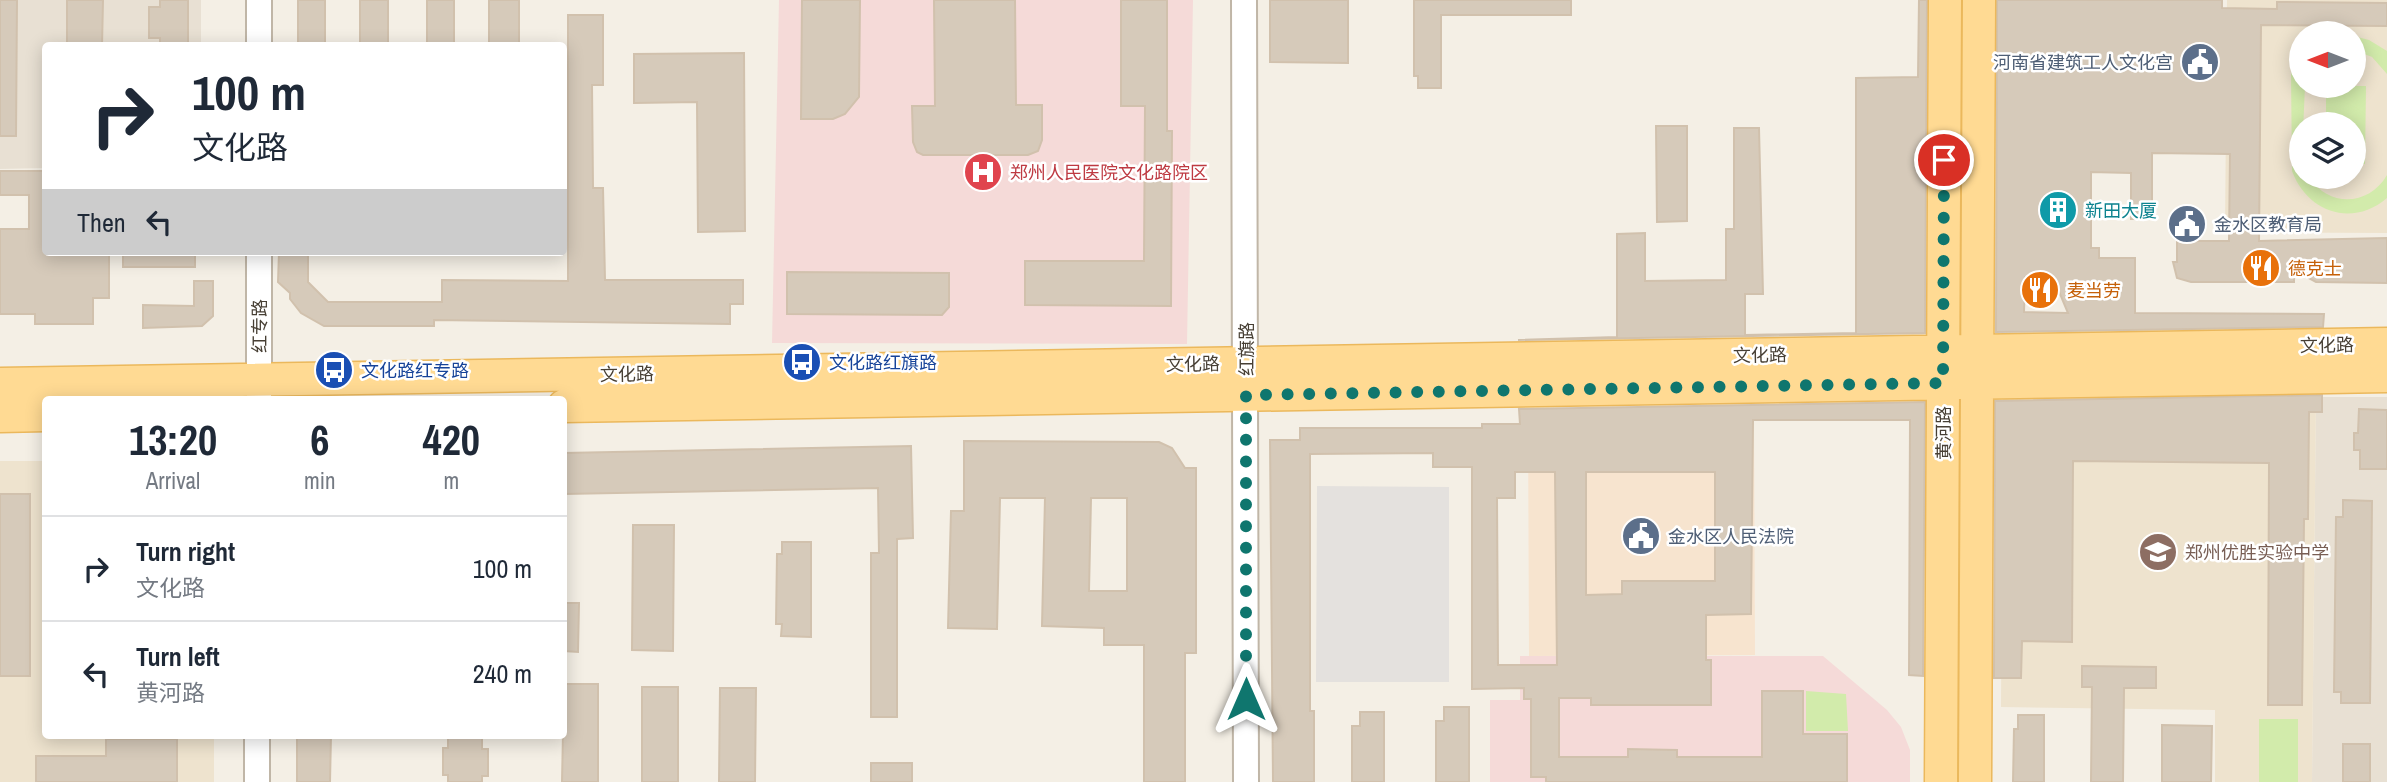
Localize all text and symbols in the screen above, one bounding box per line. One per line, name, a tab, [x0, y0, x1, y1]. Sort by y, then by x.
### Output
north arrow	[2289, 21, 2366, 98]
map controls	[2289, 21, 2366, 189]
public building icon: 河南省建筑工人文化宫	[2179, 41, 2221, 83]
place label: 河南省建筑工人文化宫	[1993, 50, 2173, 75]
text: 100 m	[192, 59, 306, 125]
icon: right	[77, 70, 168, 161]
button: layers	[2289, 112, 2366, 189]
text: 文化路	[192, 126, 288, 169]
pin	[1914, 130, 1974, 190]
icon: arrive	[1925, 141, 1963, 179]
hospital icon: 郑州人民医院文化路院区	[962, 151, 1004, 193]
place label: 郑州人民医院文化路院区	[1010, 160, 1208, 185]
building icon: 新田大厦	[2037, 189, 2079, 231]
place label: 新田大厦	[2085, 198, 2157, 223]
icon: left	[140, 203, 178, 241]
public building icon: 金水区教育局	[2166, 203, 2208, 245]
text: Then	[77, 205, 126, 240]
place label: 金水区教育局	[2214, 212, 2322, 237]
restaurant icon: 德克士	[2240, 247, 2282, 289]
place label: 德克士	[2288, 256, 2342, 281]
restaurant icon: 麦当劳	[2019, 269, 2061, 311]
place label: 麦当劳	[2067, 278, 2121, 303]
street label: 红专路	[247, 299, 272, 353]
street label: 红旗路	[1234, 322, 1259, 376]
street label: 文化路	[2300, 332, 2354, 358]
bus stop icon: 文化路红旗路	[781, 341, 823, 383]
street label: 文化路	[1733, 342, 1787, 368]
bus stop icon: 文化路红专路	[313, 349, 355, 391]
place label: 文化路红旗路	[829, 350, 937, 375]
street label: 文化路	[1166, 351, 1220, 377]
place label: 文化路红专路	[361, 358, 469, 383]
street label: 文化路	[600, 361, 654, 387]
street label: 黄河路	[1931, 406, 1956, 460]
text: 13:20	[129, 412, 217, 468]
text: 6	[310, 412, 329, 468]
text: 420	[423, 412, 480, 468]
text: Arrival	[146, 465, 200, 496]
text: min	[304, 465, 336, 496]
text: m	[443, 465, 459, 496]
public building icon: 金水区人民法院	[1620, 515, 1662, 557]
place label: 金水区人民法院	[1668, 524, 1794, 549]
school or university icon: 郑州优胜实验中学	[2137, 531, 2179, 573]
text: Turn right	[136, 534, 235, 569]
place label: 郑州优胜实验中学	[2185, 540, 2329, 565]
icon: right	[77, 550, 115, 588]
text: 100 m	[473, 551, 532, 586]
text: 文化路	[136, 572, 205, 603]
text: Turn left	[136, 639, 220, 674]
icon: left	[77, 655, 115, 693]
text: 240 m	[473, 656, 532, 691]
position arrow	[1209, 662, 1283, 736]
text: 黄河路	[136, 677, 205, 708]

